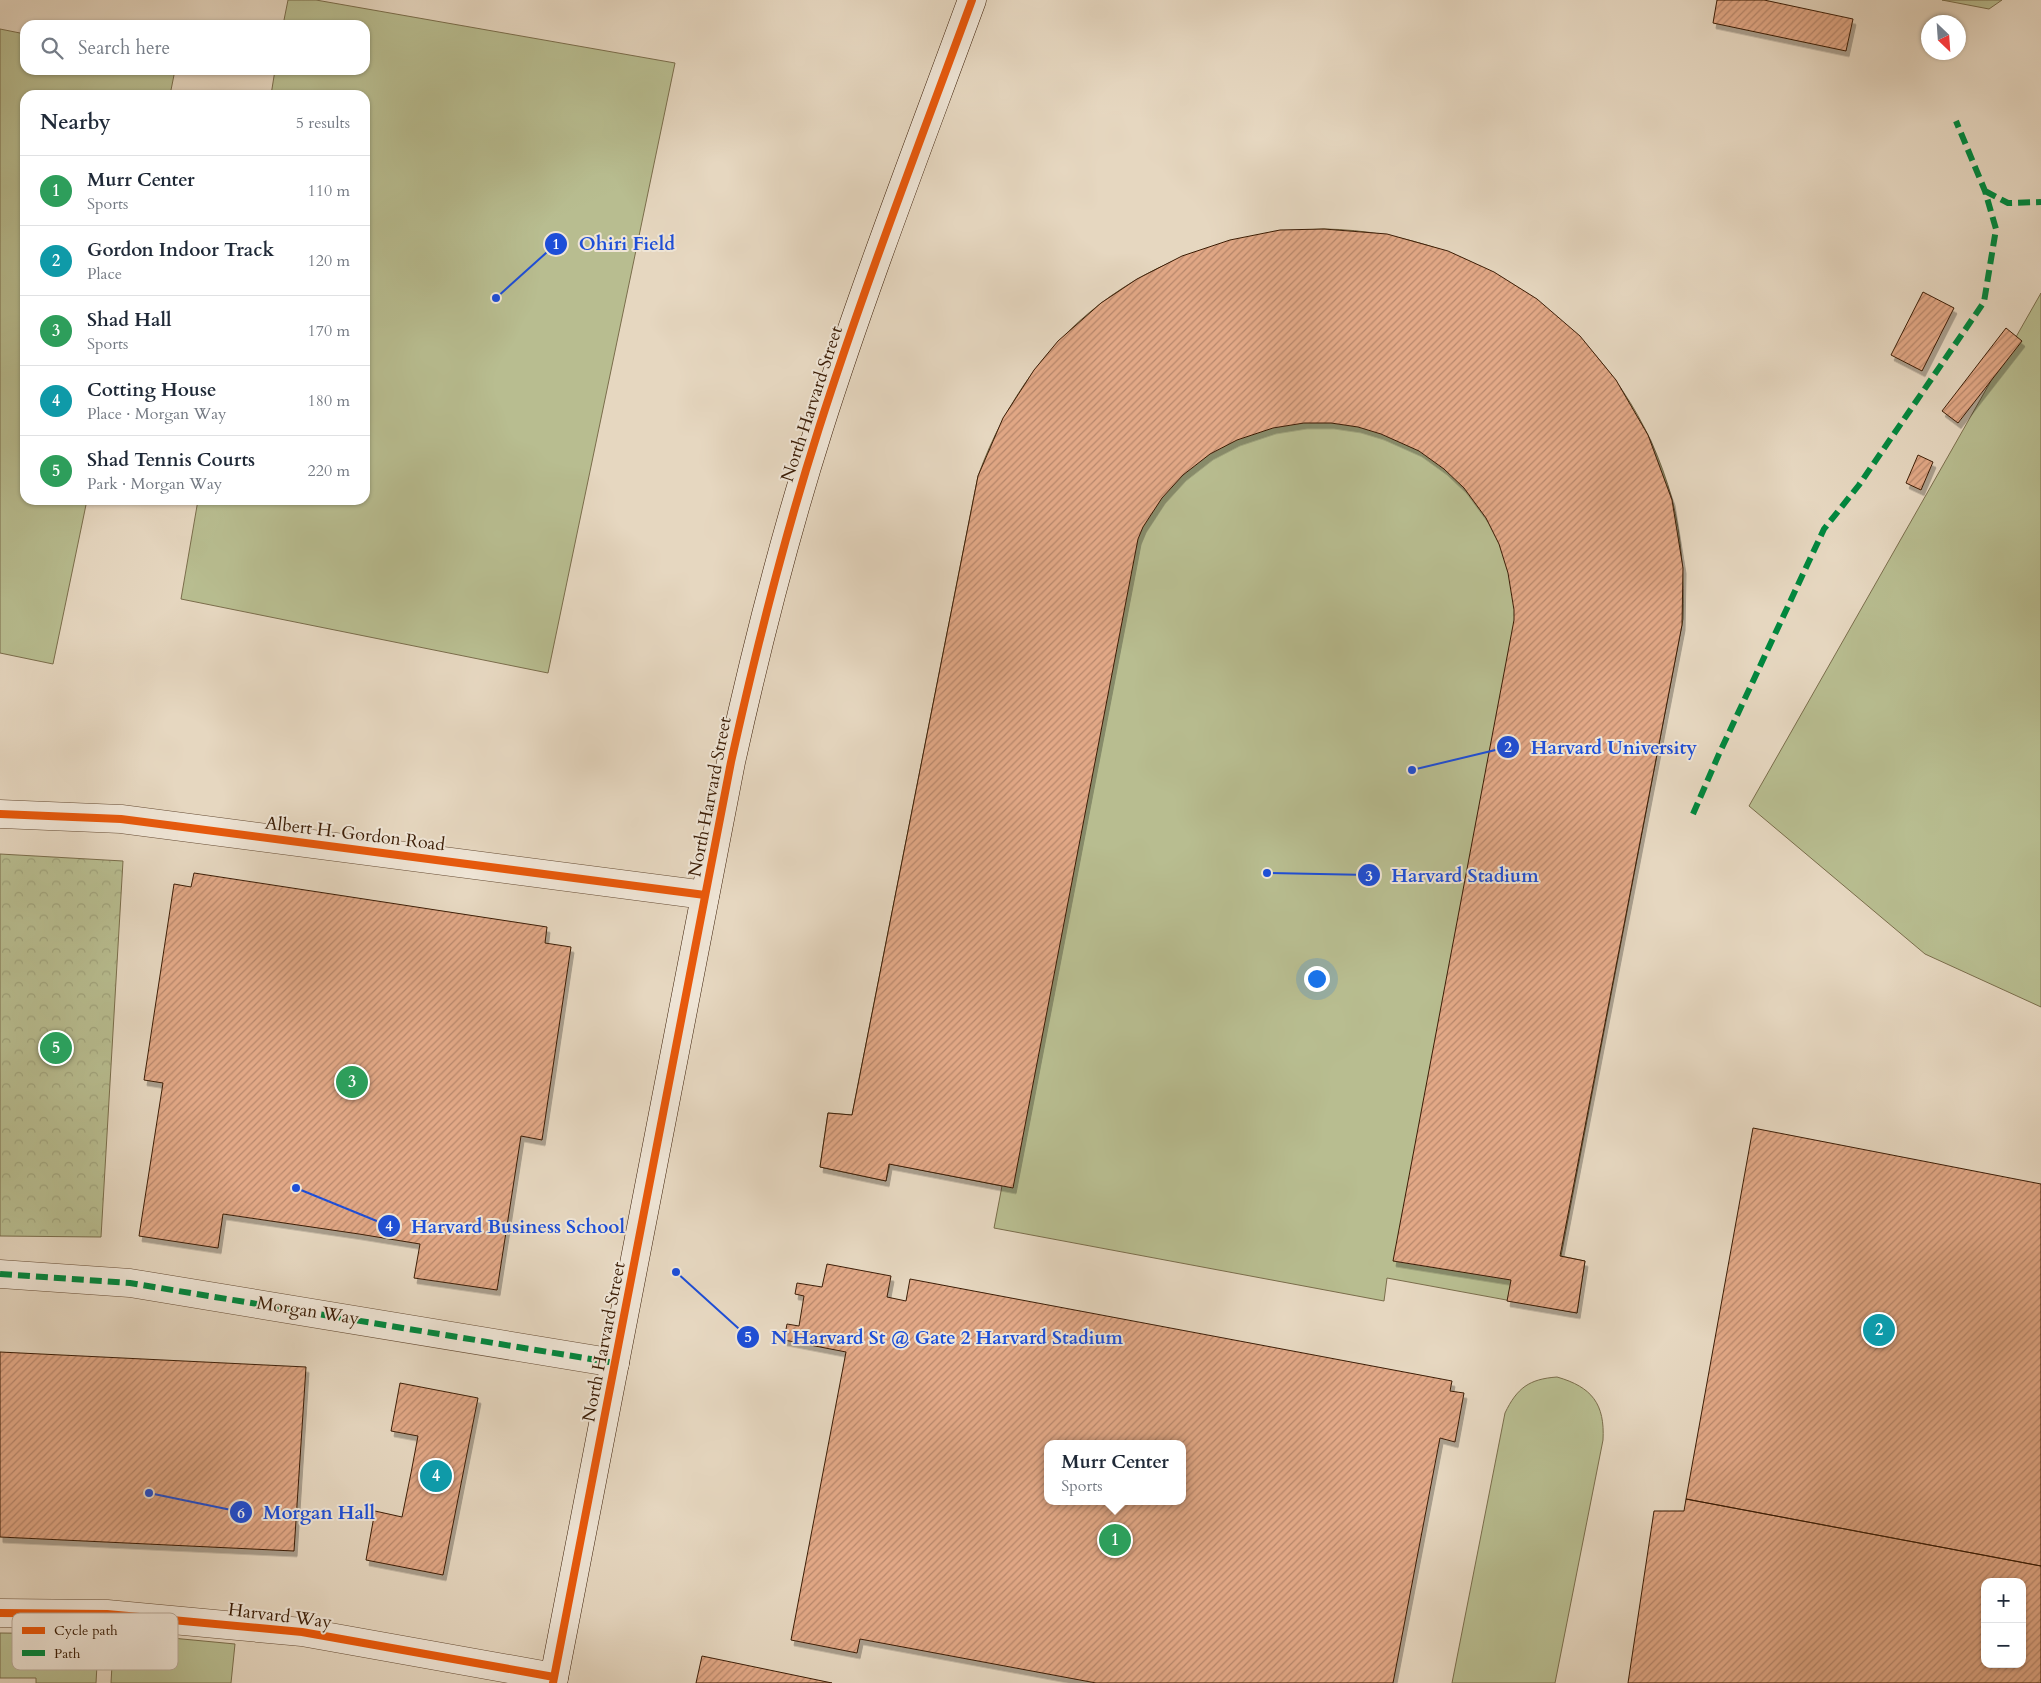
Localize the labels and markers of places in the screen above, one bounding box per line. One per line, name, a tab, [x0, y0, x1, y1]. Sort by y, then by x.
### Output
callout: Ohiri Field	[544, 227, 685, 261]
callout: Harvard University	[1496, 730, 1707, 764]
callout: Harvard Stadium	[1356, 858, 1549, 892]
pin: 5	[40, 1029, 72, 1067]
pin: 3	[336, 1063, 368, 1101]
callout: Harvard Business School	[376, 1209, 635, 1243]
pin: 2	[1863, 1311, 1895, 1349]
callout: N Harvard St @ Gate 2 Harvard Stadium	[736, 1320, 1133, 1354]
pin: 4	[420, 1457, 452, 1495]
callout: Morgan Hall	[228, 1495, 386, 1529]
pin: 1	[1099, 1521, 1131, 1559]

